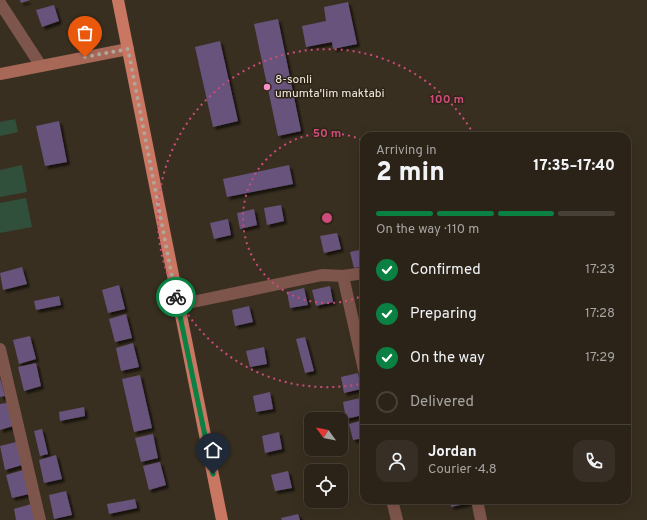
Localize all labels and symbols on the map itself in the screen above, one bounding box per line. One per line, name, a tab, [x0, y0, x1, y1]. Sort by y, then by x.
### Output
pin	[68, 16, 102, 57]
place label: 8-sonli umumta'lim maktabi	[275, 72, 385, 102]
marker: 8-sonli umumta'lim maktabi	[262, 82, 272, 92]
text: 100 m	[430, 92, 464, 108]
text: 50 m	[313, 126, 341, 142]
centre of rings	[320, 211, 334, 225]
courier	[156, 277, 196, 317]
north arrow	[304, 412, 348, 456]
pin	[196, 433, 230, 474]

